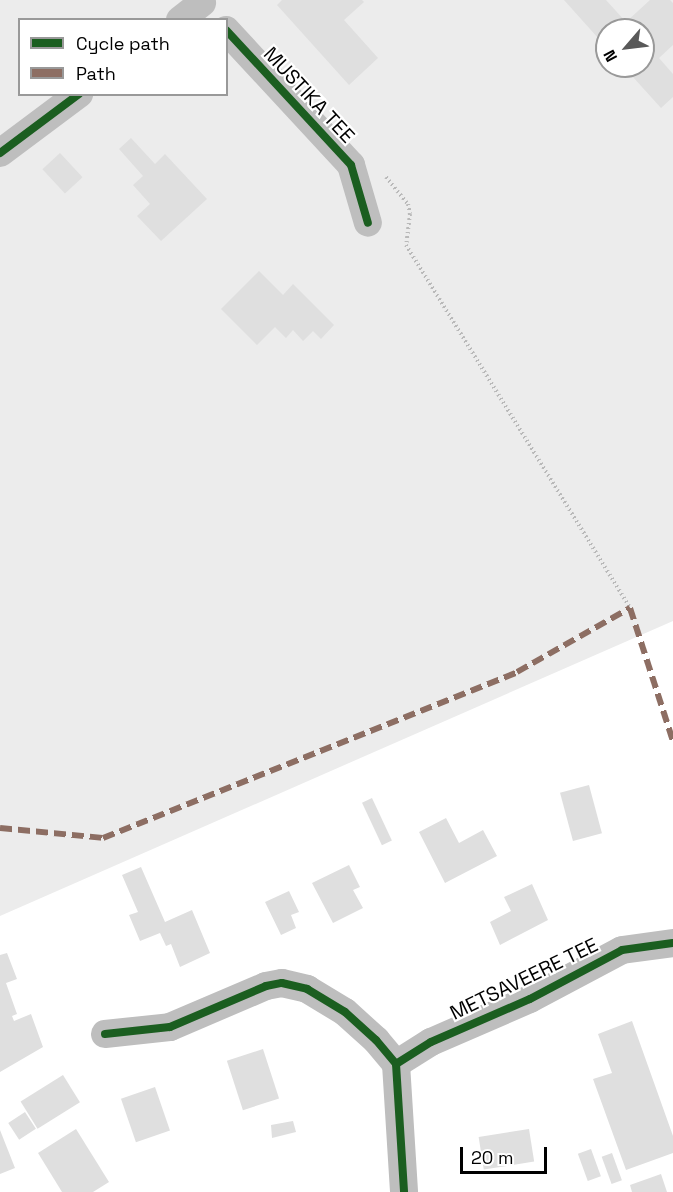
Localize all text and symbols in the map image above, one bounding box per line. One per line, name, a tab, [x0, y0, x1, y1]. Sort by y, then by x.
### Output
legend	[18, 18, 228, 96]
north arrow	[595, 18, 655, 78]
text: Cycle path	[76, 32, 170, 55]
street label: MUSTIKA TEE	[258, 42, 360, 148]
text: N	[599, 46, 622, 65]
text: Path	[76, 62, 116, 85]
street label: METSAVEERE TEE	[446, 933, 602, 1025]
scale bar	[463, 1135, 550, 1173]
text: 20 m	[471, 1146, 514, 1169]

